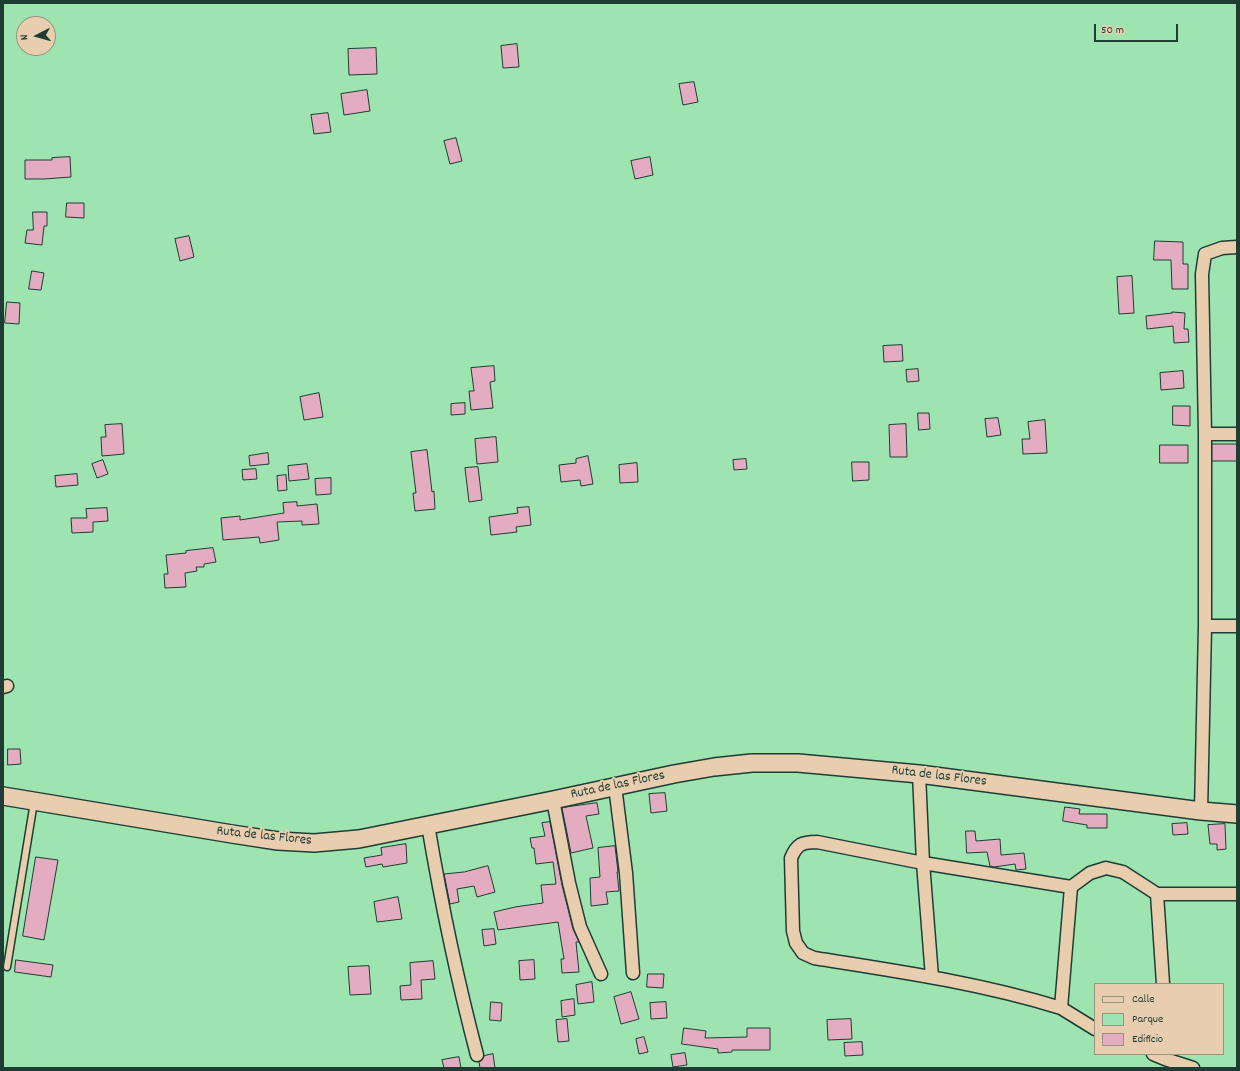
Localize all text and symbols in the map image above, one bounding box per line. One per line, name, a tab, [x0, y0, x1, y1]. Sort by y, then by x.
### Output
north arrow	[16, 16, 56, 56]
scale bar	[1096, 16, 1180, 42]
text: 50 m	[1101, 22, 1124, 39]
text: N	[17, 34, 33, 41]
street label: Ruta de las Flores	[890, 763, 988, 791]
street label: Ruta de las Flores	[569, 768, 667, 804]
street label: Ruta de las Flores	[215, 824, 313, 850]
legend	[1094, 983, 1224, 1055]
text: Calle	[1132, 991, 1155, 1008]
text: Parque	[1132, 1011, 1163, 1028]
text: Edificio	[1132, 1031, 1163, 1048]

